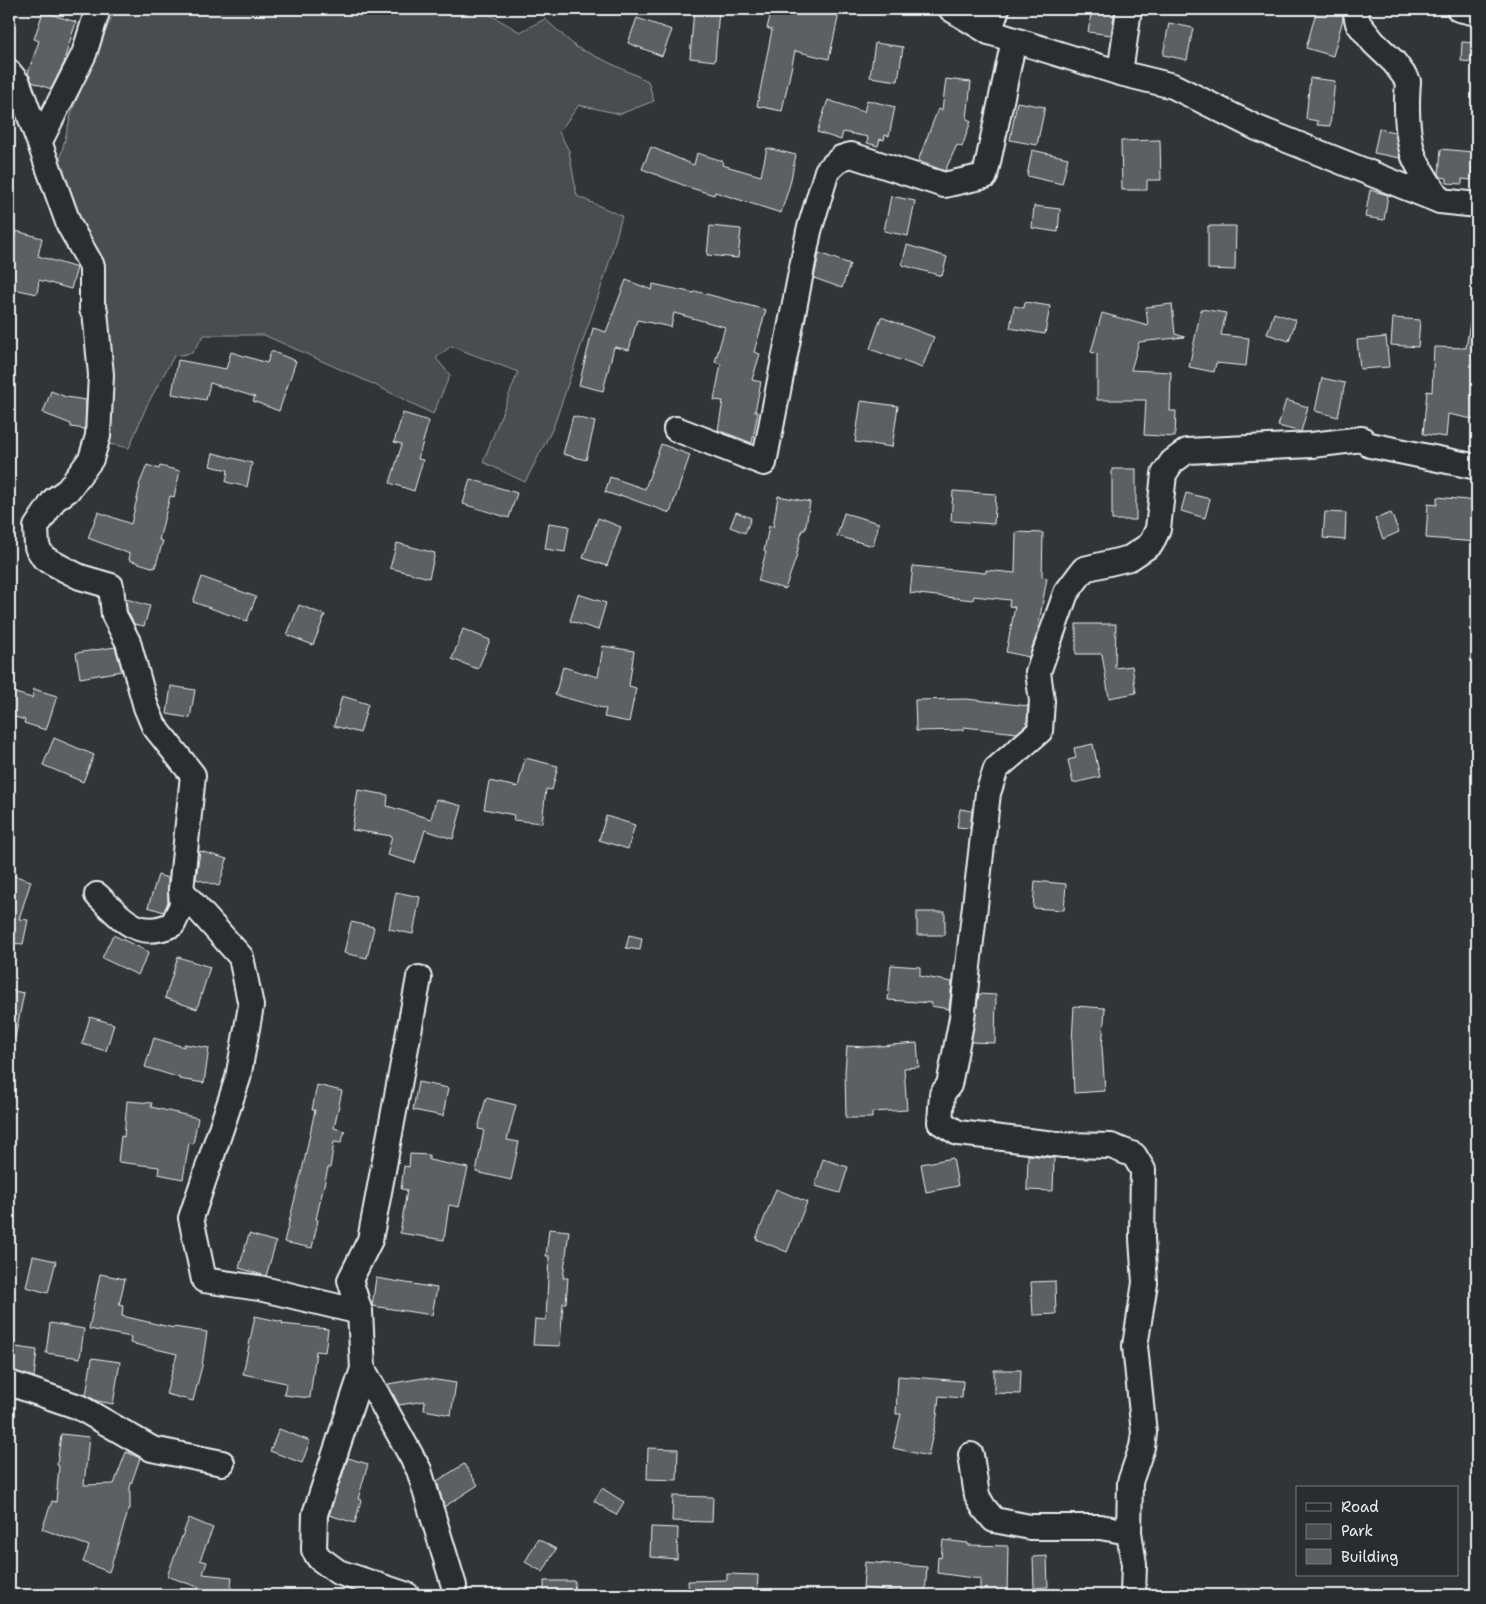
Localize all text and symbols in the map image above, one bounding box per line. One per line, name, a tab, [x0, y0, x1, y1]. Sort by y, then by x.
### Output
legend	[1296, 1486, 1458, 1576]
text: Road	[1341, 1497, 1379, 1517]
text: Park	[1341, 1521, 1373, 1541]
text: Building	[1341, 1547, 1398, 1567]

